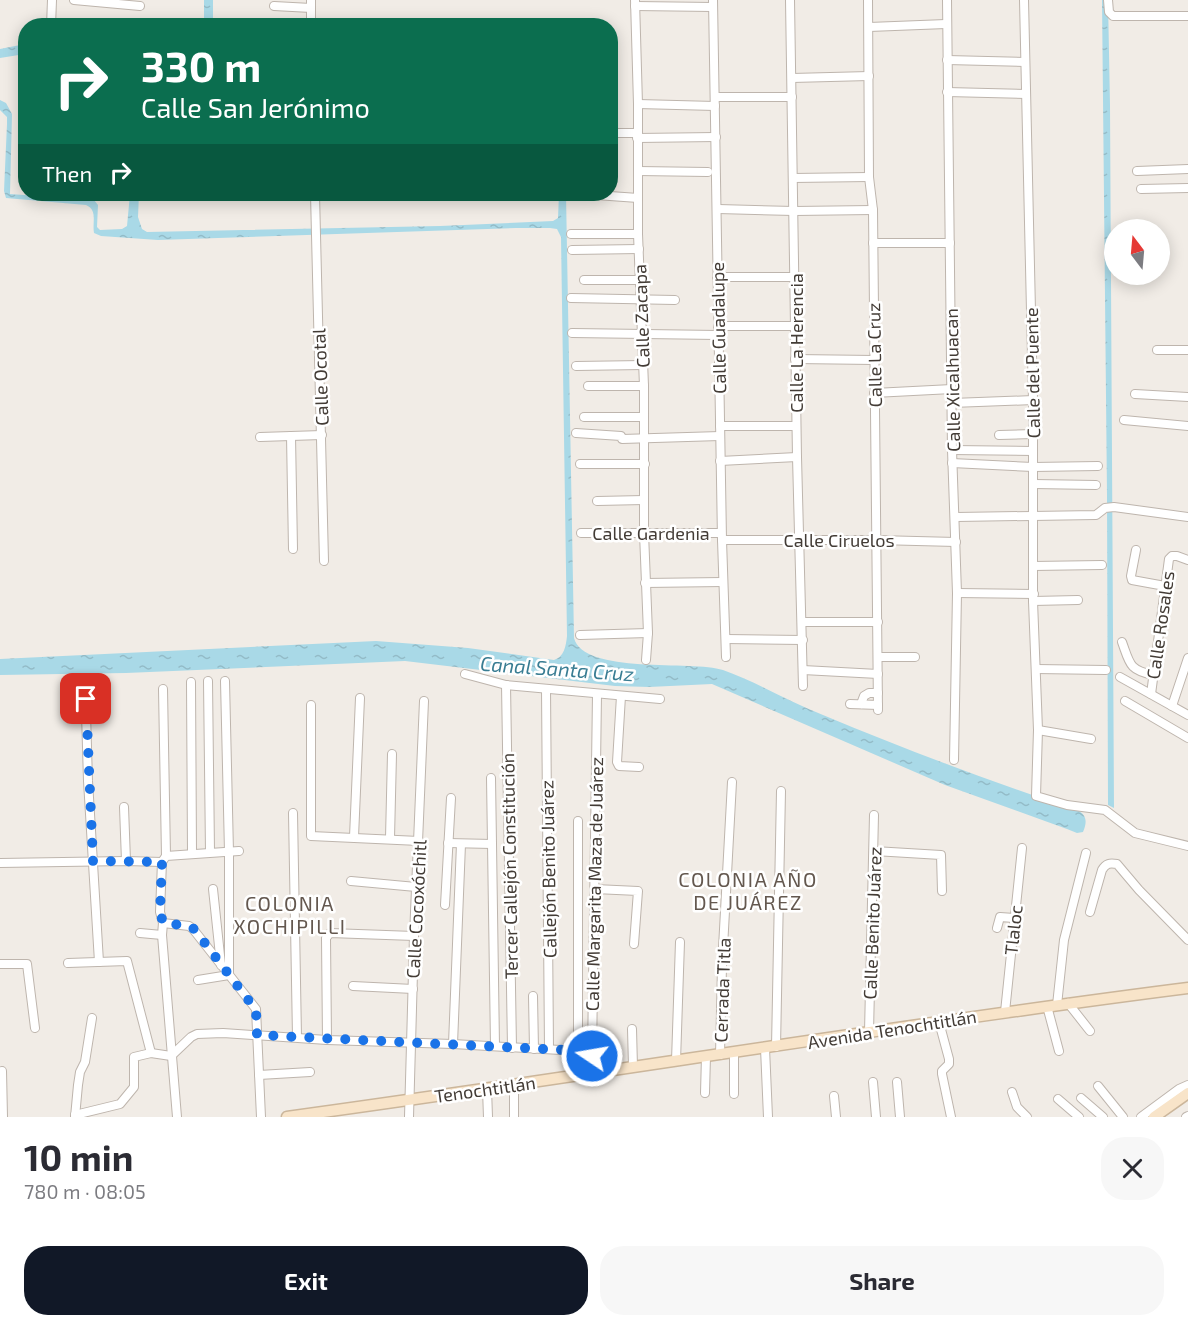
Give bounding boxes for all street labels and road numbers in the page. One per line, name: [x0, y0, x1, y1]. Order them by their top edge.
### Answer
street label: Calle Guadalupe: [706, 262, 730, 394]
street label: Calle Zacapa: [628, 264, 654, 368]
street label: Calle La Herencia: [785, 273, 807, 413]
street label: Calle La Cruz: [862, 303, 886, 407]
street label: Calle del Puente: [1020, 307, 1044, 439]
street label: Calle Xicalhuacan: [940, 308, 964, 452]
street label: Calle Ocotal: [307, 327, 333, 426]
street label: Calle Gardenia: [592, 522, 710, 544]
street label: Calle Ciruelos: [783, 529, 895, 551]
street label: Calle Rosales: [1142, 570, 1178, 680]
street label: Tercer Callejón Constitución: [496, 753, 522, 979]
street label: Calle Margarita Maza de Juárez: [581, 757, 607, 1011]
street label: Callejón Benito Juárez: [535, 780, 561, 958]
street label: Calle Cocoxóchitl: [401, 838, 431, 979]
street label: Calle Benito Juárez: [858, 846, 886, 1000]
street label: Tlaloc: [999, 904, 1027, 956]
street label: Cerrada Titla: [709, 937, 735, 1043]
street label: Avenida Tenochtitlán: [806, 1005, 978, 1053]
street label: Tenochtitlán: [433, 1071, 537, 1107]

